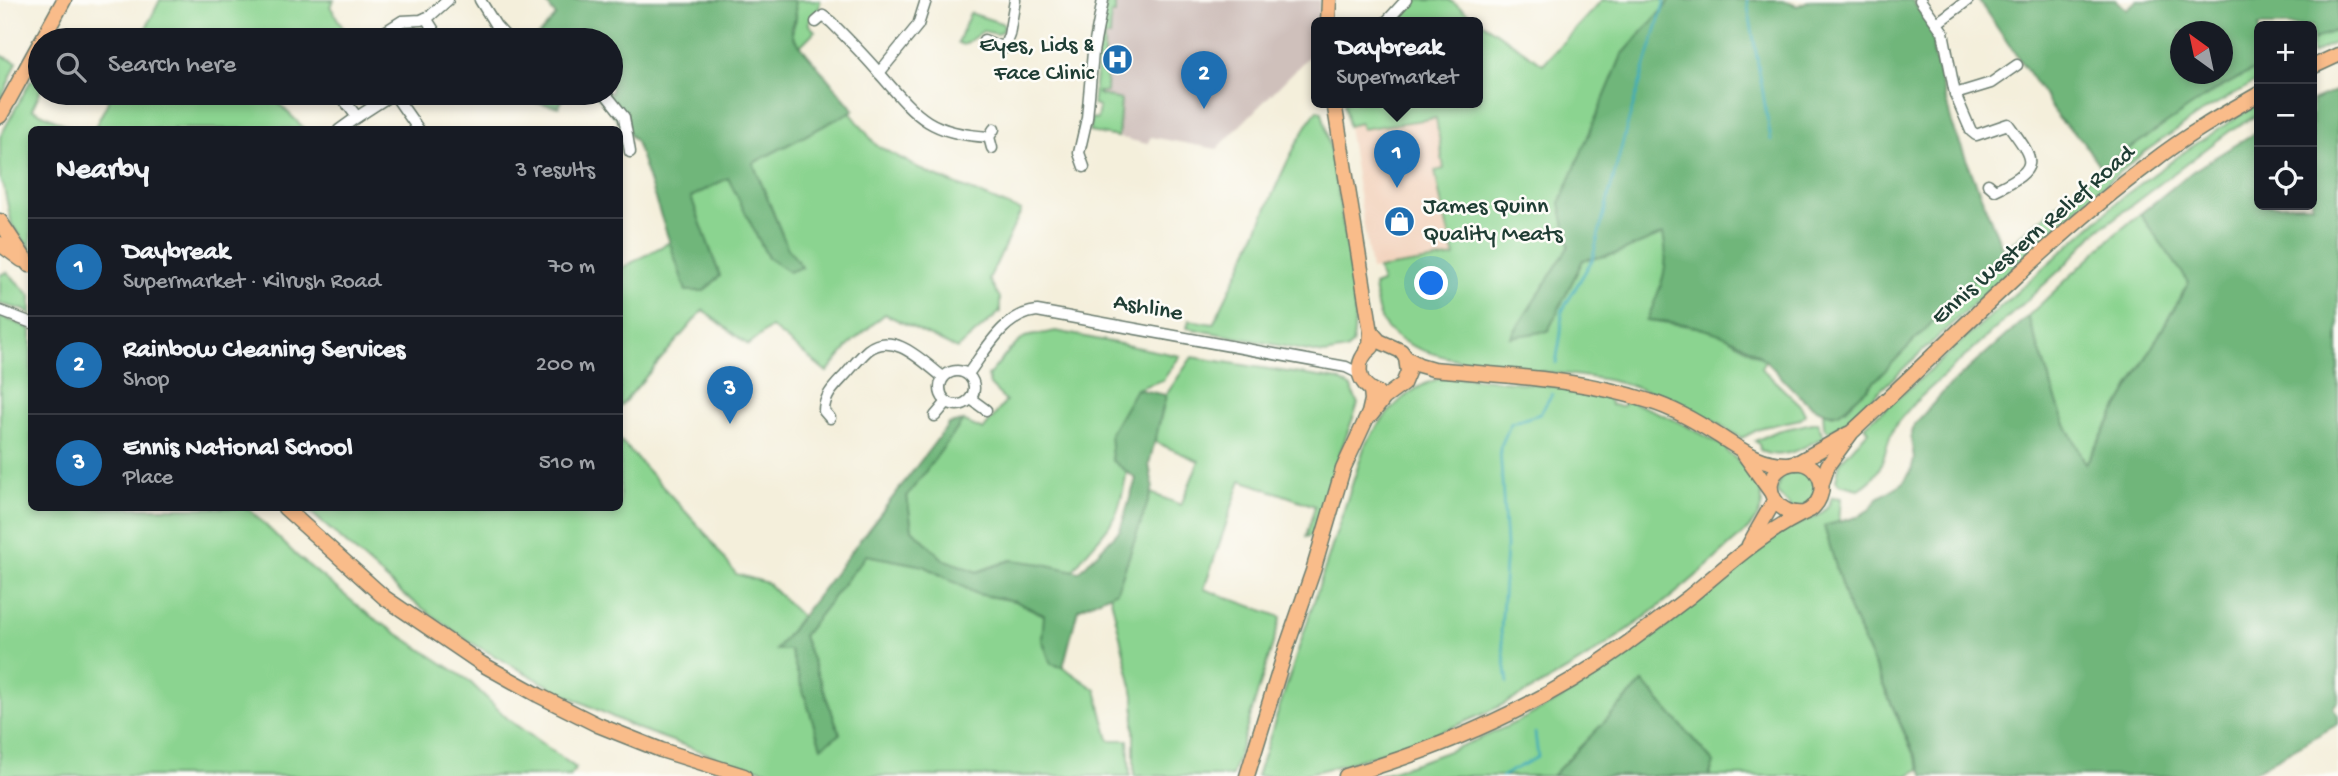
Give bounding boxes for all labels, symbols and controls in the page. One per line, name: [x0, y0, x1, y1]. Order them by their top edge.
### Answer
popup: [1311, 17, 1483, 108]
north arrow: [2170, 21, 2233, 84]
map controls: [2254, 21, 2317, 210]
button: +: [2254, 21, 2317, 84]
search box: [28, 28, 623, 105]
place label: Eyes, Lids & Face Clinic: [979, 32, 1095, 89]
text: Daybreak: [1336, 34, 1443, 65]
hospital icon: Eyes, Lids & Face Clinic: [1100, 43, 1134, 77]
icon: search: [52, 48, 90, 86]
text: Search here: [108, 51, 236, 82]
pin: 2: [1181, 51, 1227, 109]
text: Supermarket: [1336, 65, 1458, 92]
button: −: [2254, 84, 2317, 147]
pin: 1: [1374, 130, 1420, 188]
street label: Ennis Western Relief Road: [1926, 138, 2143, 332]
button: locate: [2254, 147, 2317, 210]
text: Nearby: [56, 154, 149, 189]
text: 3 results: [515, 158, 595, 185]
place label: James Quinn Quality Meats: [1423, 193, 1564, 250]
shop icon: James Quinn Quality Meats: [1383, 204, 1417, 238]
text: Daybreak: [123, 238, 230, 269]
text: 1: [74, 254, 84, 281]
text: 70 m: [548, 254, 595, 281]
your location: [1414, 266, 1448, 300]
text: Supermarket · Kilrush Road: [123, 269, 381, 296]
street label: Ashline: [1111, 289, 1186, 329]
text: Rainbow Cleaning Services: [123, 336, 405, 367]
text: 2: [73, 352, 85, 379]
text: 200 m: [536, 352, 595, 379]
pin: 3: [707, 366, 753, 424]
text: Shop: [123, 367, 169, 394]
text: Ennis National School: [123, 434, 353, 465]
text: 3: [73, 450, 85, 477]
text: 510 m: [539, 450, 595, 477]
text: Place: [123, 465, 173, 492]

